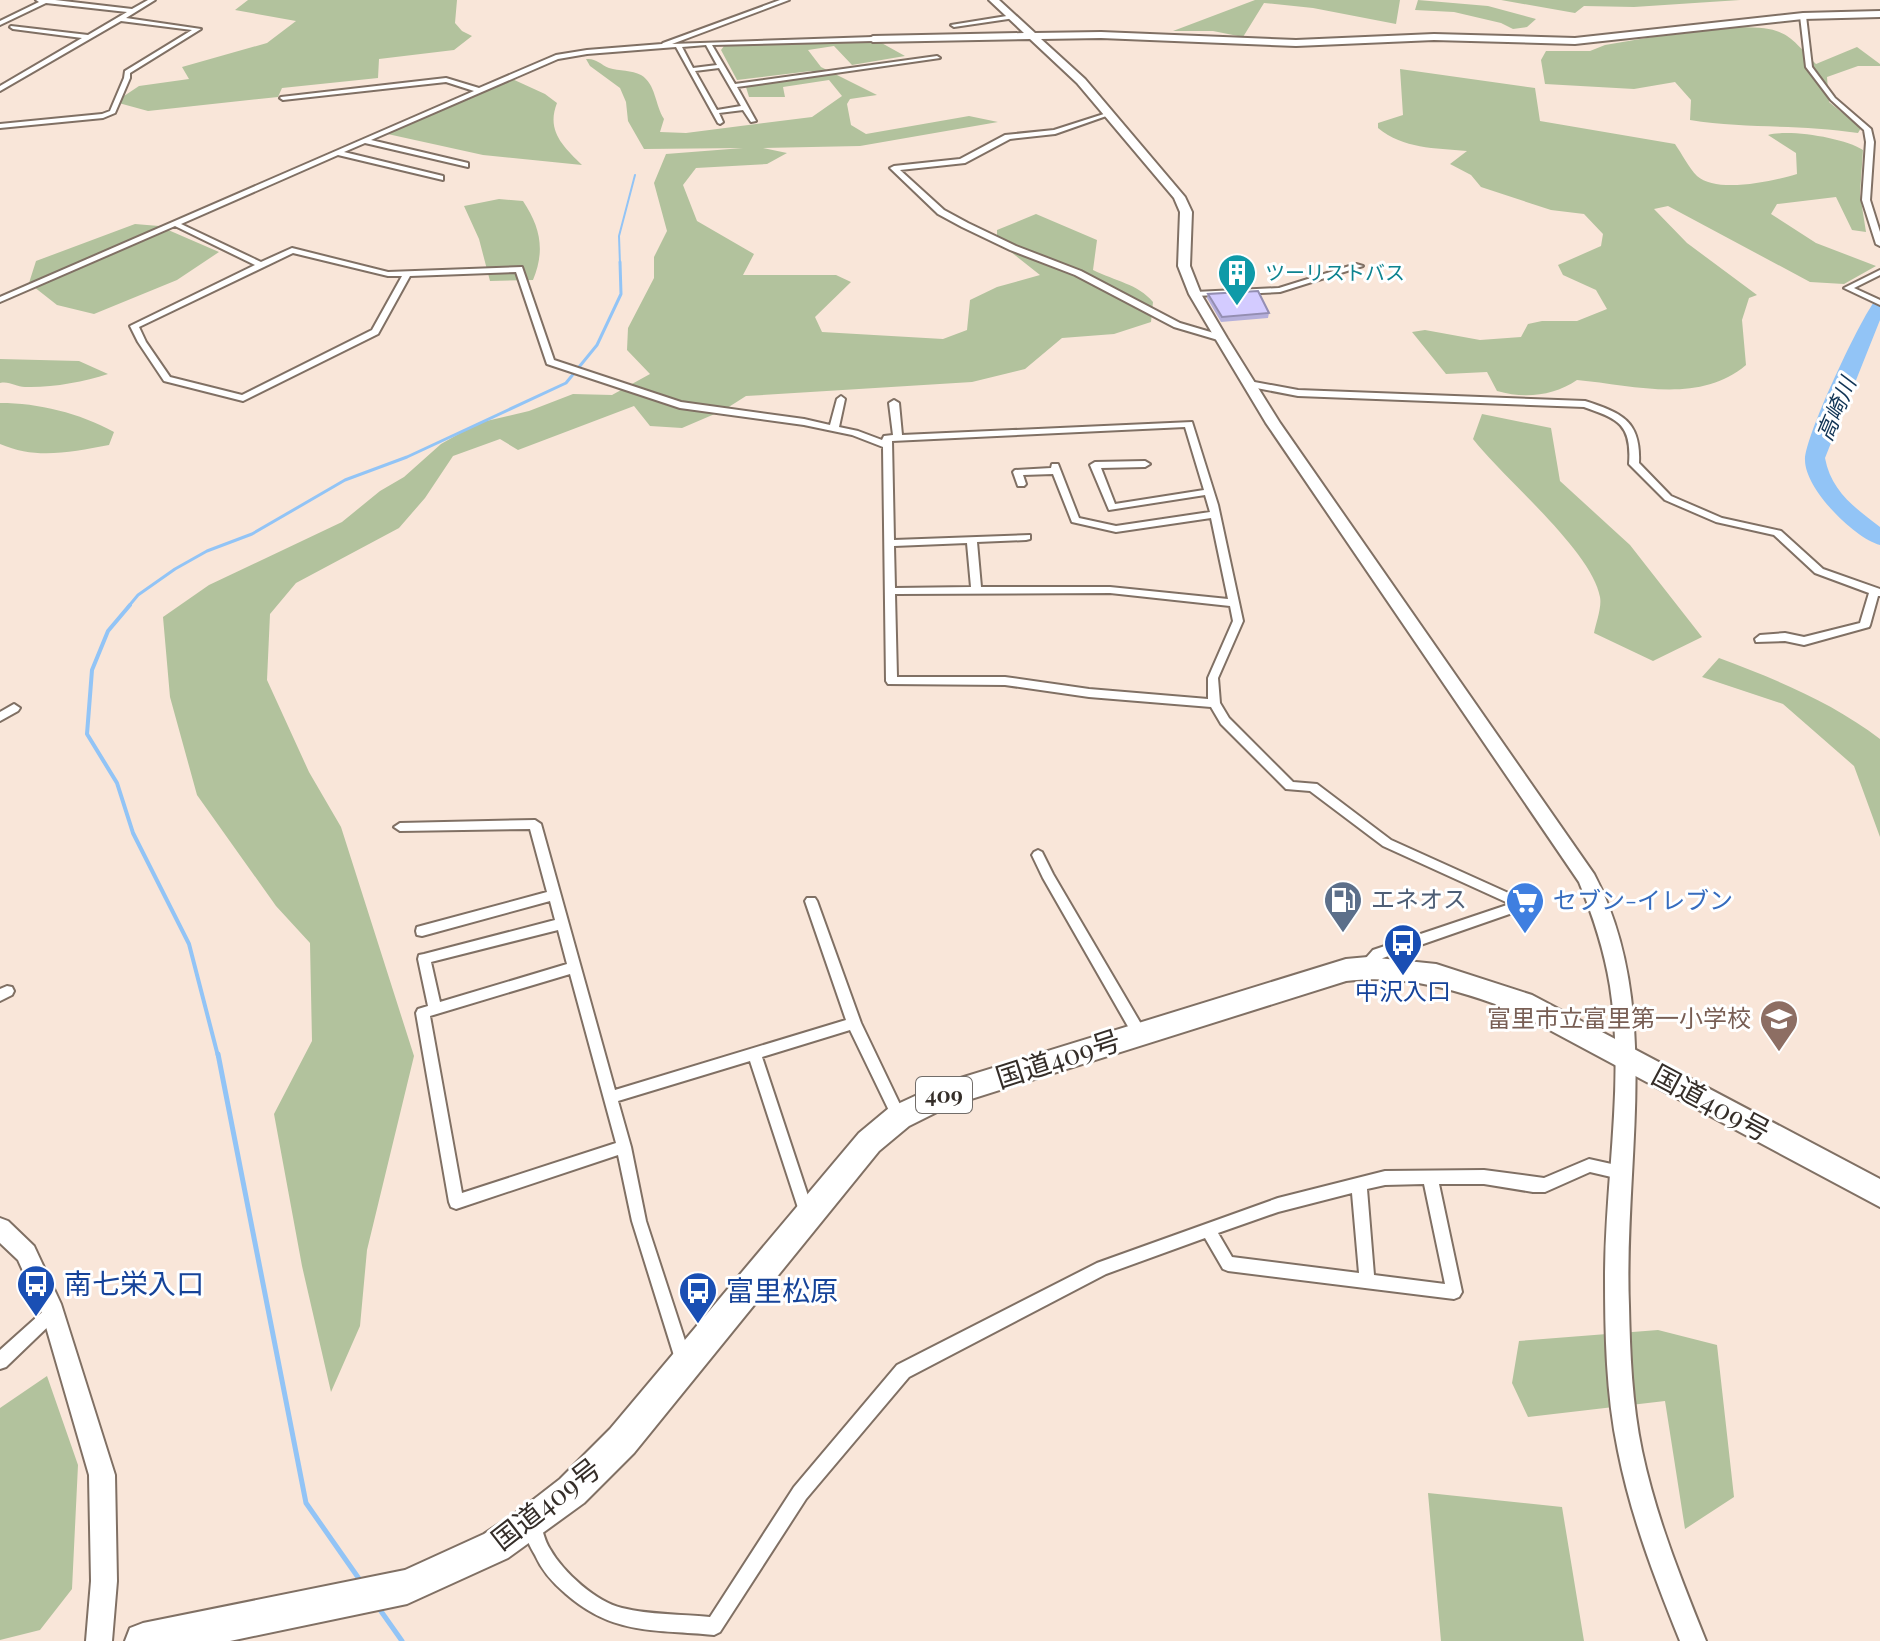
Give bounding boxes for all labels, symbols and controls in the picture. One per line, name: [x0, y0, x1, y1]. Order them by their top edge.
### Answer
building icon: ツーリストバス: [1216, 252, 1258, 307]
place label: ツーリストバス: [1265, 258, 1405, 285]
water label: 高崎川: [1808, 371, 1863, 445]
fuel station icon: エネオス: [1322, 879, 1364, 934]
supermarket icon: セブン-イレブン: [1504, 880, 1546, 935]
place label: エネオス: [1371, 882, 1467, 914]
place label: セブン-イレブン: [1553, 883, 1733, 915]
bus stop icon: 中沢入口: [1382, 922, 1424, 977]
place label: 中沢入口: [1355, 974, 1451, 1006]
school or university icon: 富里市立富里第一小学校: [1758, 998, 1800, 1053]
place label: 富里市立富里第一小学校: [1487, 1001, 1751, 1033]
street label: 国道409号: [991, 1020, 1125, 1095]
street label: 国道409号: [1646, 1055, 1777, 1148]
road number: 409: [916, 1077, 972, 1113]
bus stop icon: 南七栄入口: [15, 1263, 57, 1318]
place label: 南七栄入口: [64, 1264, 204, 1301]
bus stop icon: 富里松原: [677, 1270, 719, 1325]
place label: 富里松原: [726, 1271, 838, 1308]
street label: 国道409号: [483, 1449, 607, 1557]

